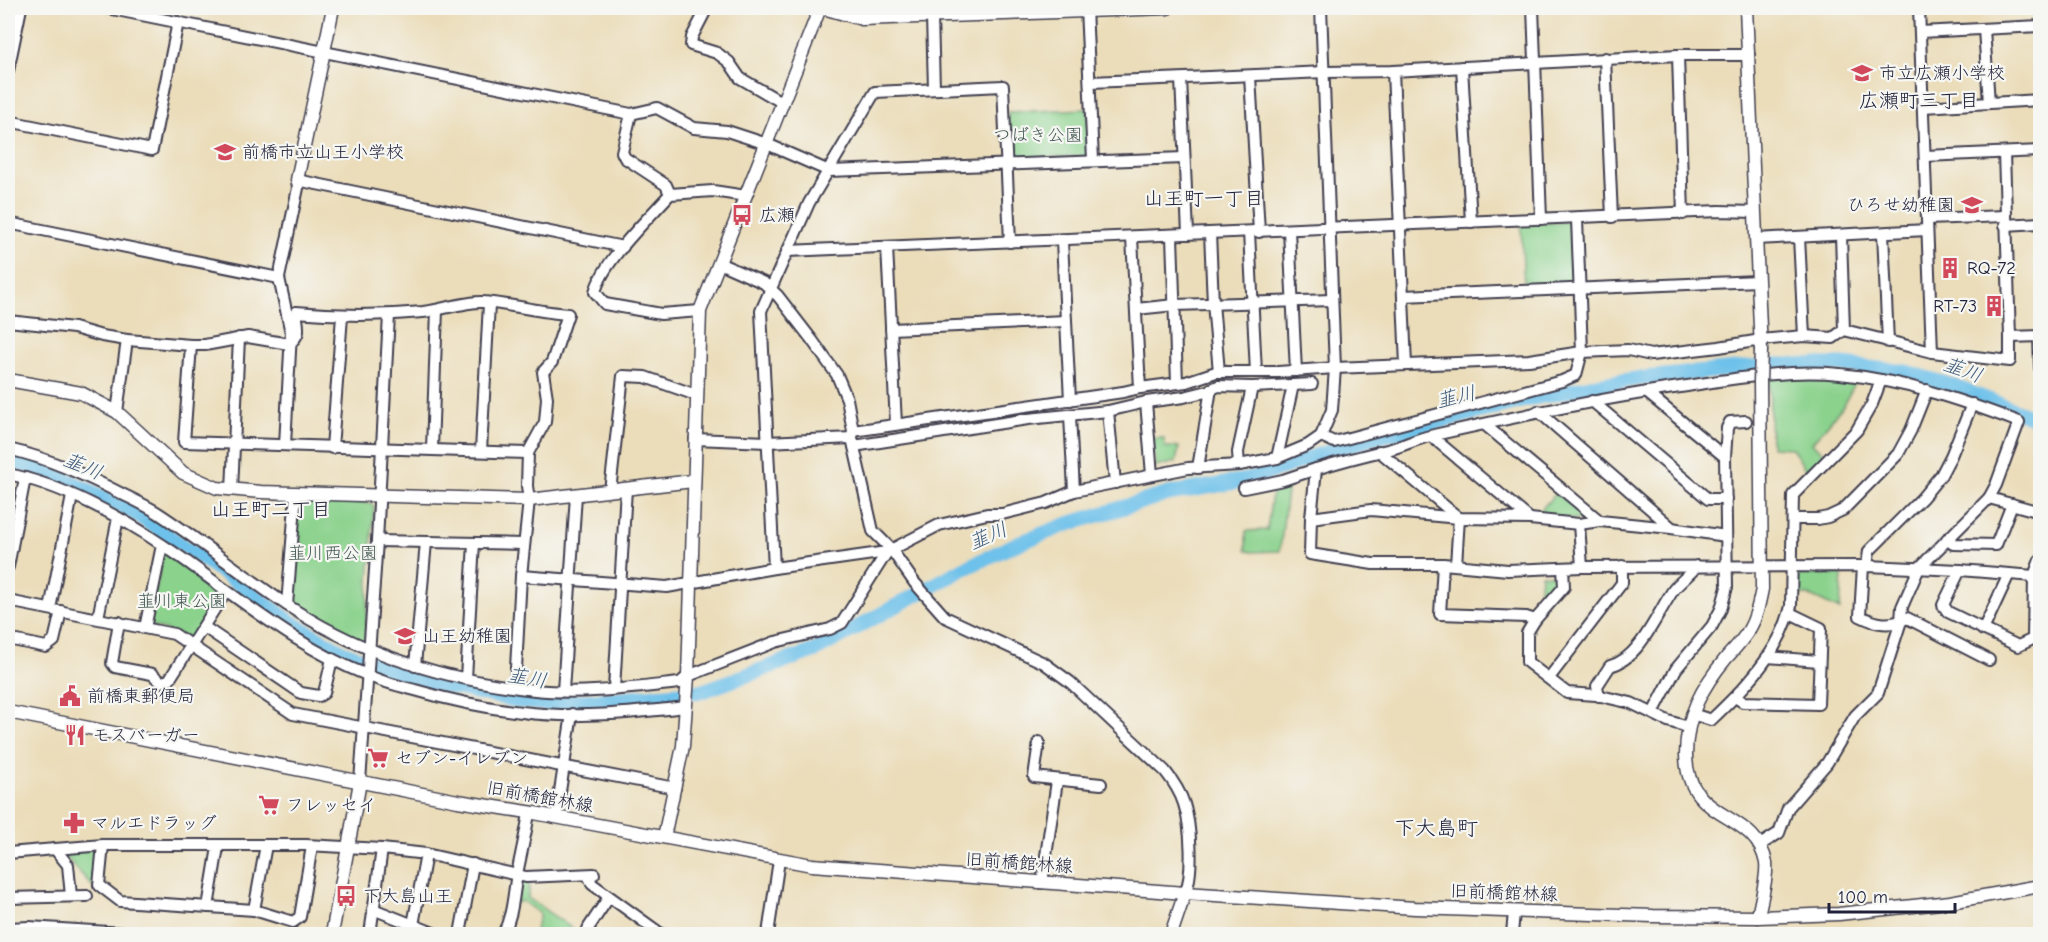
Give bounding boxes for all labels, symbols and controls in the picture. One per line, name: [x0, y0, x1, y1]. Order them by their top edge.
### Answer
school or university icon: 市立広瀬小学校: [1850, 61, 1874, 85]
place label: 市立広瀬小学校: [1879, 63, 2005, 84]
district label: 広瀬町三丁目: [1859, 89, 1979, 112]
park label: つばき公園: [993, 125, 1083, 146]
school or university icon: 前橋市立山王小学校: [213, 140, 237, 164]
place label: 前橋市立山王小学校: [242, 142, 404, 163]
district label: 山王町一丁目: [1144, 187, 1264, 210]
school or university icon: ひろせ幼稚園: [1960, 193, 1984, 217]
place label: ひろせ幼稚園: [1847, 195, 1955, 216]
bus stop icon: 広瀬: [730, 203, 754, 227]
place label: 広瀬: [759, 205, 795, 226]
building icon: RQ-72: [1938, 256, 1962, 280]
place label: RQ-72: [1967, 258, 2016, 279]
building icon: RT-73: [1982, 294, 2006, 318]
place label: RT-73: [1933, 296, 1977, 317]
water label: 韮川: [1940, 352, 1986, 388]
water label: 韮川: [1434, 381, 1478, 413]
water label: 韮川: [60, 448, 106, 484]
district label: 山王町二丁目: [211, 498, 331, 521]
water label: 韮川: [965, 518, 1011, 554]
park label: 韮川西公園: [288, 543, 378, 564]
park label: 韮川東公園: [137, 591, 227, 612]
school or university icon: 山王幼稚園: [393, 624, 417, 648]
place label: 山王幼稚園: [422, 626, 512, 647]
water label: 韮川: [505, 664, 549, 692]
public building icon: 前橋東郵便局: [58, 684, 82, 708]
place label: 前橋東郵便局: [87, 686, 195, 707]
restaurant icon: モスバーガー: [63, 723, 87, 747]
place label: モスバーガー: [92, 725, 200, 746]
supermarket icon: セブン-イレブン: [366, 746, 390, 770]
place label: セブン-イレブン: [395, 748, 528, 769]
street label: 旧前橋館林線: [485, 777, 595, 817]
supermarket icon: フレッセイ: [257, 793, 281, 817]
place label: フレッセイ: [286, 795, 376, 816]
pharmacy icon: マルエドラッグ: [62, 811, 86, 835]
place label: マルエドラッグ: [91, 813, 217, 834]
district label: 下大島町: [1394, 816, 1478, 840]
street label: 旧前橋館林線: [964, 849, 1074, 877]
scale bar: [1829, 876, 1955, 914]
street label: 旧前橋館林線: [1450, 881, 1558, 905]
bus stop icon: 下大島山王: [334, 884, 358, 908]
place label: 下大島山王: [363, 886, 453, 907]
text: 100 m: [1838, 887, 1888, 908]

